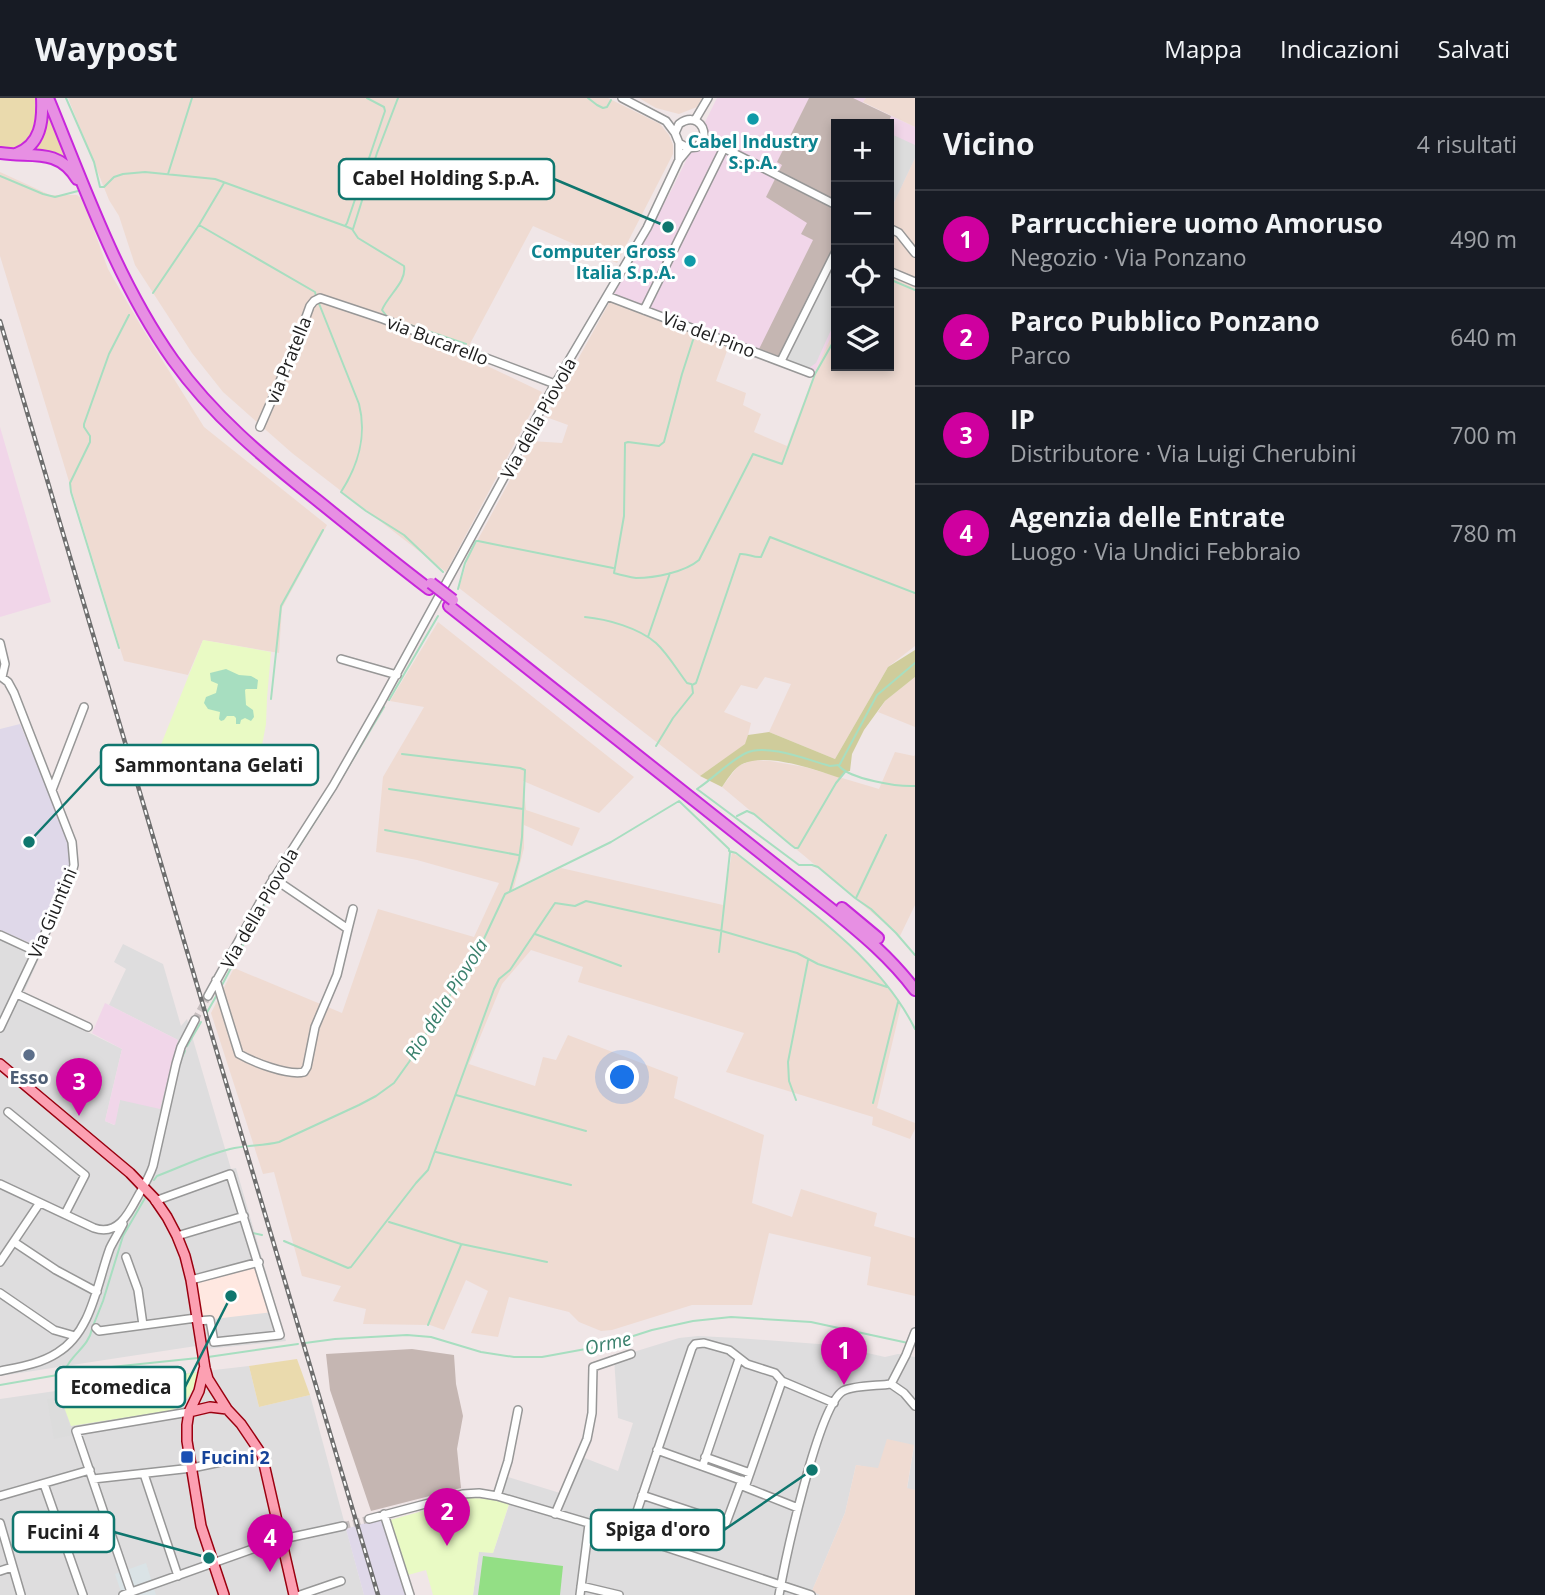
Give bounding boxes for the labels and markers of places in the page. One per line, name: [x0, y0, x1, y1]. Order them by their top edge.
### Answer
marker: Cabel Industry S.p.A.: [745, 111, 761, 127]
place label: Cabel Industry S.p.A.: [688, 129, 819, 174]
callout: Cabel Holding S.p.A.: [339, 159, 554, 199]
place label: Computer Gross Italia S.p.A.: [531, 239, 676, 284]
marker: Computer Gross Italia S.p.A.: [682, 253, 698, 269]
callout: Sammontana Gelati: [101, 745, 318, 785]
marker: Esso: [21, 1047, 37, 1063]
pin: 3: [56, 1058, 102, 1116]
place label: Esso: [9, 1065, 49, 1089]
pin: 1: [821, 1327, 867, 1385]
callout: Ecomedica: [56, 1367, 185, 1407]
place label: Fucini 2: [201, 1445, 270, 1469]
marker: Fucini 2: [179, 1449, 195, 1465]
pin: 2: [424, 1488, 470, 1546]
callout: Spiga d'oro: [591, 1510, 724, 1550]
callout: Fucini 4: [13, 1512, 114, 1552]
pin: 4: [247, 1514, 293, 1572]

